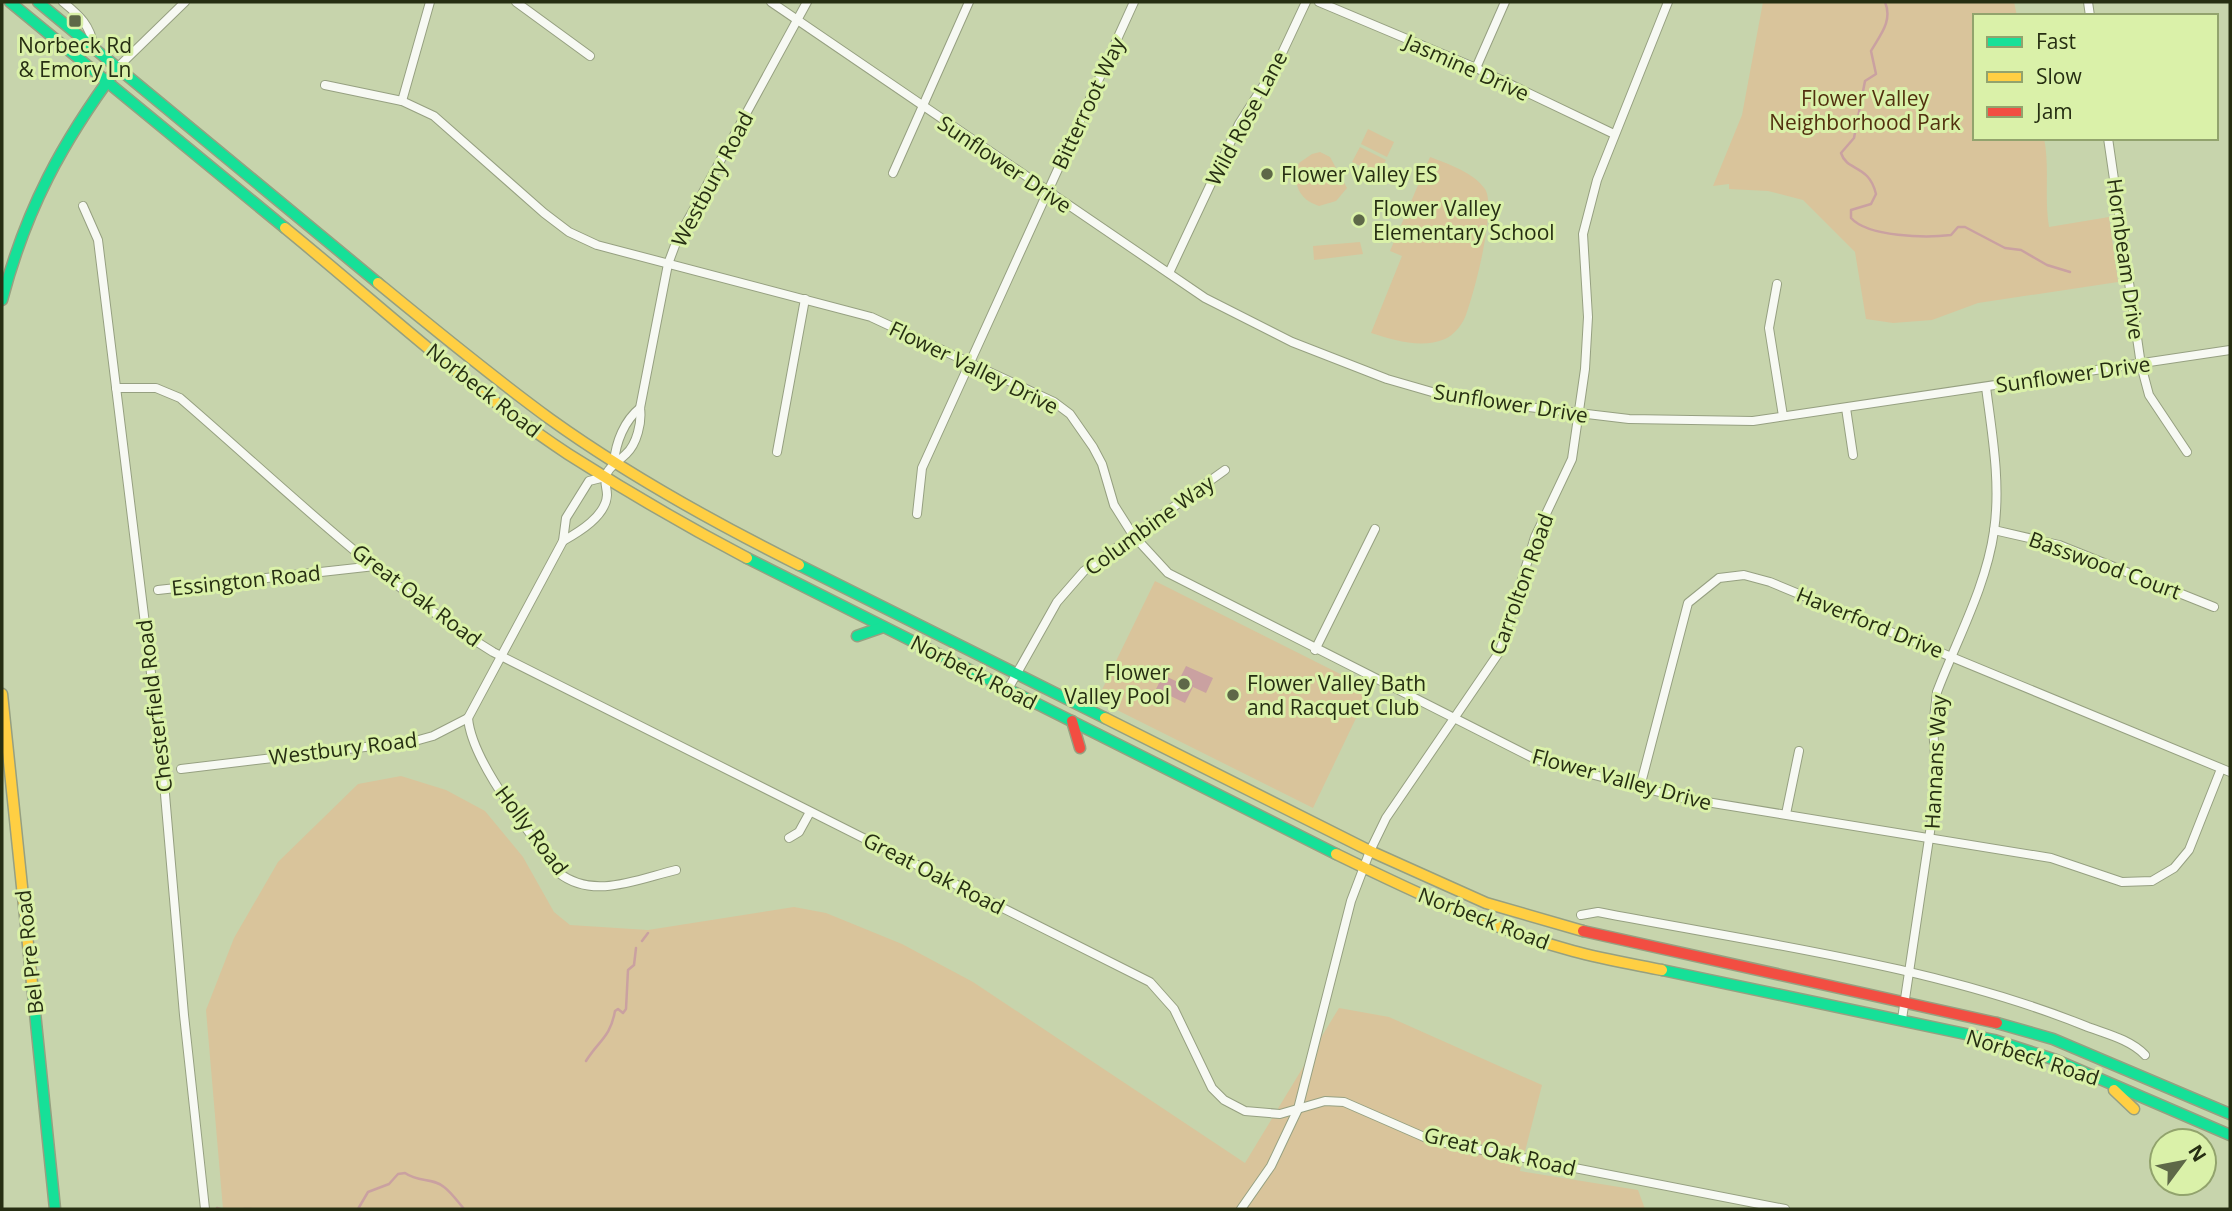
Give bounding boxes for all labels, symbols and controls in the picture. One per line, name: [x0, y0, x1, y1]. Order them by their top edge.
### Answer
marker: Norbeck Rd & Emory Ln: [67, 13, 83, 29]
legend: [1973, 14, 2218, 140]
street label: Jasmine Drive: [1398, 26, 1534, 107]
text: Fast: [2036, 27, 2076, 55]
place label: Norbeck Rd & Emory Ln: [18, 31, 132, 83]
street label: Bitterroot Way: [1045, 32, 1131, 174]
street label: Wild Rose Lane: [1199, 46, 1293, 190]
text: Slow: [2036, 62, 2082, 90]
park label: Flower Valley Neighborhood Park: [1769, 84, 1961, 136]
text: Jam: [2034, 97, 2073, 125]
street label: Westbury Road: [665, 107, 759, 251]
street label: Sunflower Drive: [933, 109, 1077, 219]
place label: Flower Valley ES: [1281, 160, 1438, 188]
marker: Flower Valley ES: [1259, 166, 1275, 182]
street label: Hornbeam Drive: [2101, 177, 2151, 341]
place label: Flower Valley Elementary School: [1373, 194, 1555, 246]
marker: Flower Valley Elementary School: [1351, 212, 1367, 228]
street label: Flower Valley Drive: [885, 314, 1063, 420]
street label: Norbeck Road: [421, 336, 547, 444]
street label: Sunflower Drive: [1994, 349, 2152, 399]
street label: Sunflower Drive: [1432, 377, 1590, 429]
street label: Columbine Way: [1079, 468, 1220, 581]
street label: Carrolton Road: [1482, 509, 1560, 659]
street label: Basswood Court: [2025, 524, 2185, 606]
street label: Great Oak Road: [347, 537, 487, 653]
street label: Essington Road: [170, 558, 322, 602]
street label: Haverford Drive: [1792, 580, 1948, 664]
street label: Chesterfield Road: [130, 618, 178, 794]
street label: Norbeck Road: [906, 628, 1042, 716]
place label: Flower Valley Pool: [1064, 658, 1170, 710]
place label: Flower Valley Bath and Racquet Club: [1247, 669, 1426, 721]
marker: Flower Valley Pool: [1176, 676, 1192, 692]
marker: Flower Valley Bath and Racquet Club: [1225, 687, 1241, 703]
street label: Hannans Way: [1917, 694, 1953, 830]
street label: Westbury Road: [267, 725, 419, 771]
street label: Flower Valley Drive: [1529, 742, 1715, 816]
street label: Holly Road: [489, 780, 575, 880]
street label: Great Oak Road: [859, 825, 1009, 921]
street label: Norbeck Road: [1414, 880, 1554, 956]
street label: Bel Pre Road: [9, 889, 49, 1015]
street label: Norbeck Road: [1963, 1022, 2103, 1092]
street label: Great Oak Road: [1421, 1120, 1579, 1182]
north arrow: [2148, 1127, 2218, 1197]
text: N: [2182, 1140, 2213, 1166]

